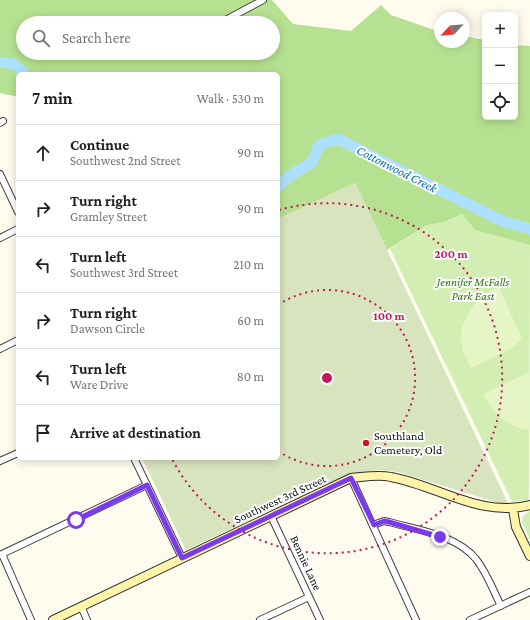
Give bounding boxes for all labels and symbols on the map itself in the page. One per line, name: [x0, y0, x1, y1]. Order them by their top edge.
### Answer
north arrow: [434, 12, 470, 48]
water label: Cottonwood Creek: [354, 142, 441, 196]
text: 200 m: [434, 247, 468, 261]
park label: Jennifer McFalls Park East: [435, 275, 510, 303]
text: 100 m: [373, 309, 406, 323]
centre of rings: [320, 371, 334, 385]
place label: Southland Cemetery, Old: [374, 429, 443, 457]
marker: Southland Cemetery, Old: [361, 438, 371, 448]
street label: Southwest 3rd Street: [232, 471, 329, 526]
route start: [67, 511, 85, 529]
route end: [431, 528, 449, 546]
street label: Bennie Lane: [287, 533, 325, 593]

